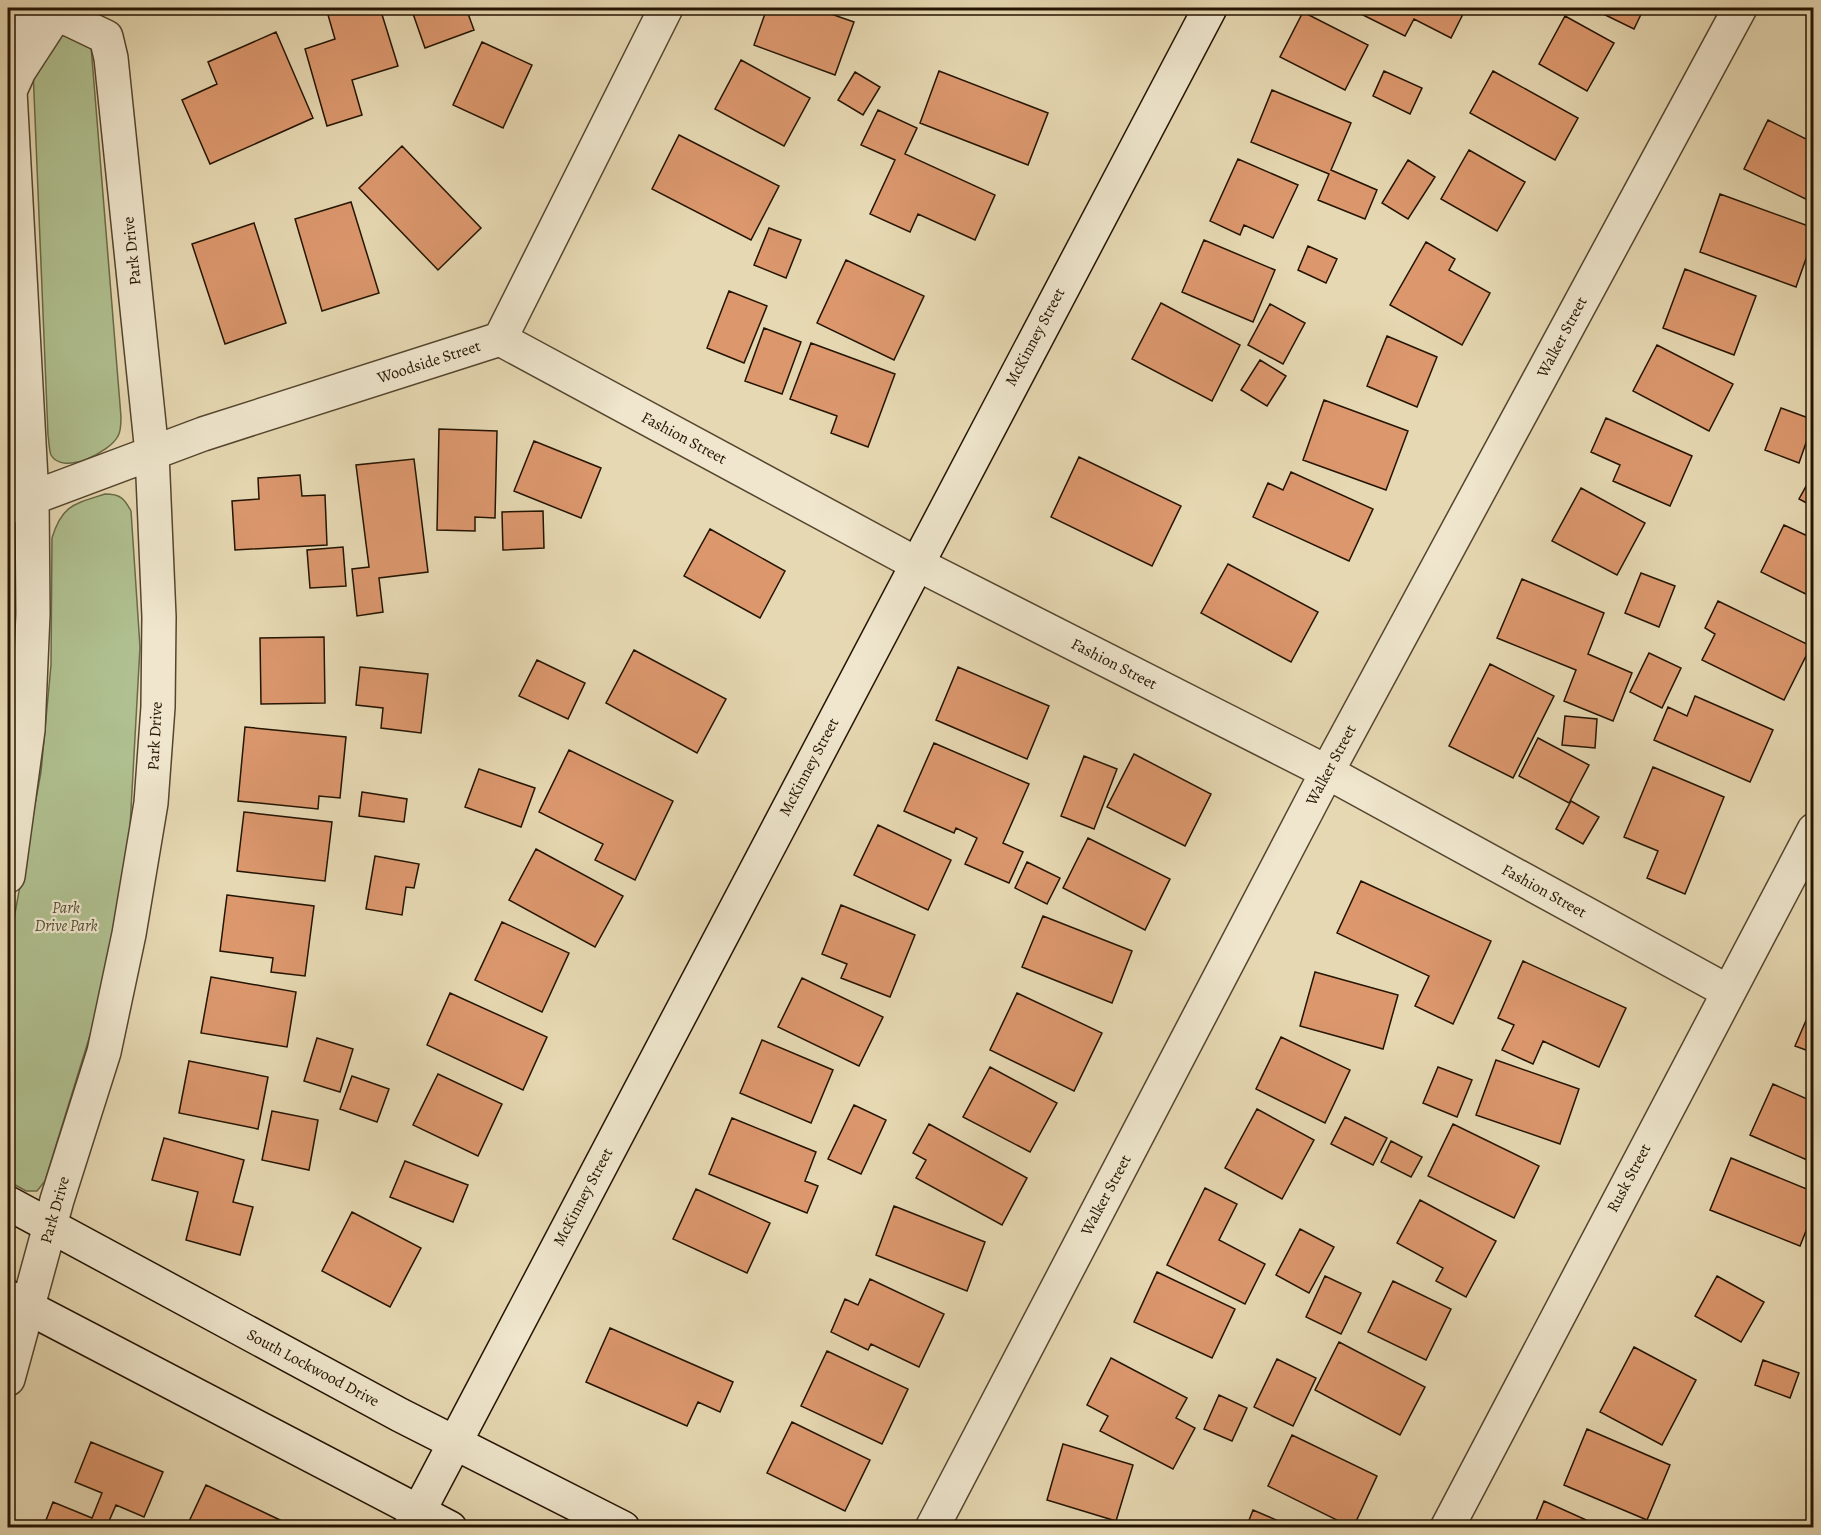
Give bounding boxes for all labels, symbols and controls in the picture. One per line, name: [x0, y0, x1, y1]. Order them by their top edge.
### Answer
street label: Park Drive: [117, 215, 147, 287]
street label: McKinney Street: [1000, 284, 1070, 390]
street label: Walker Street: [1531, 293, 1592, 382]
street label: Woodside Street: [374, 335, 484, 389]
street label: Fashion Street: [637, 406, 731, 470]
street label: Fashion Street: [1067, 633, 1161, 695]
street label: Park Drive: [142, 701, 168, 771]
street label: McKinney Street: [774, 714, 844, 820]
street label: Walker Street: [1300, 721, 1361, 810]
street label: Fashion Street: [1498, 859, 1590, 923]
park label: Park Drive Park: [34, 897, 98, 937]
street label: Rusk Street: [1602, 1140, 1656, 1216]
street label: McKinney Street: [548, 1144, 618, 1250]
street label: Walker Street: [1075, 1151, 1136, 1240]
street label: Park Drive: [35, 1174, 75, 1246]
street label: South Lockwood Drive: [243, 1324, 383, 1412]

